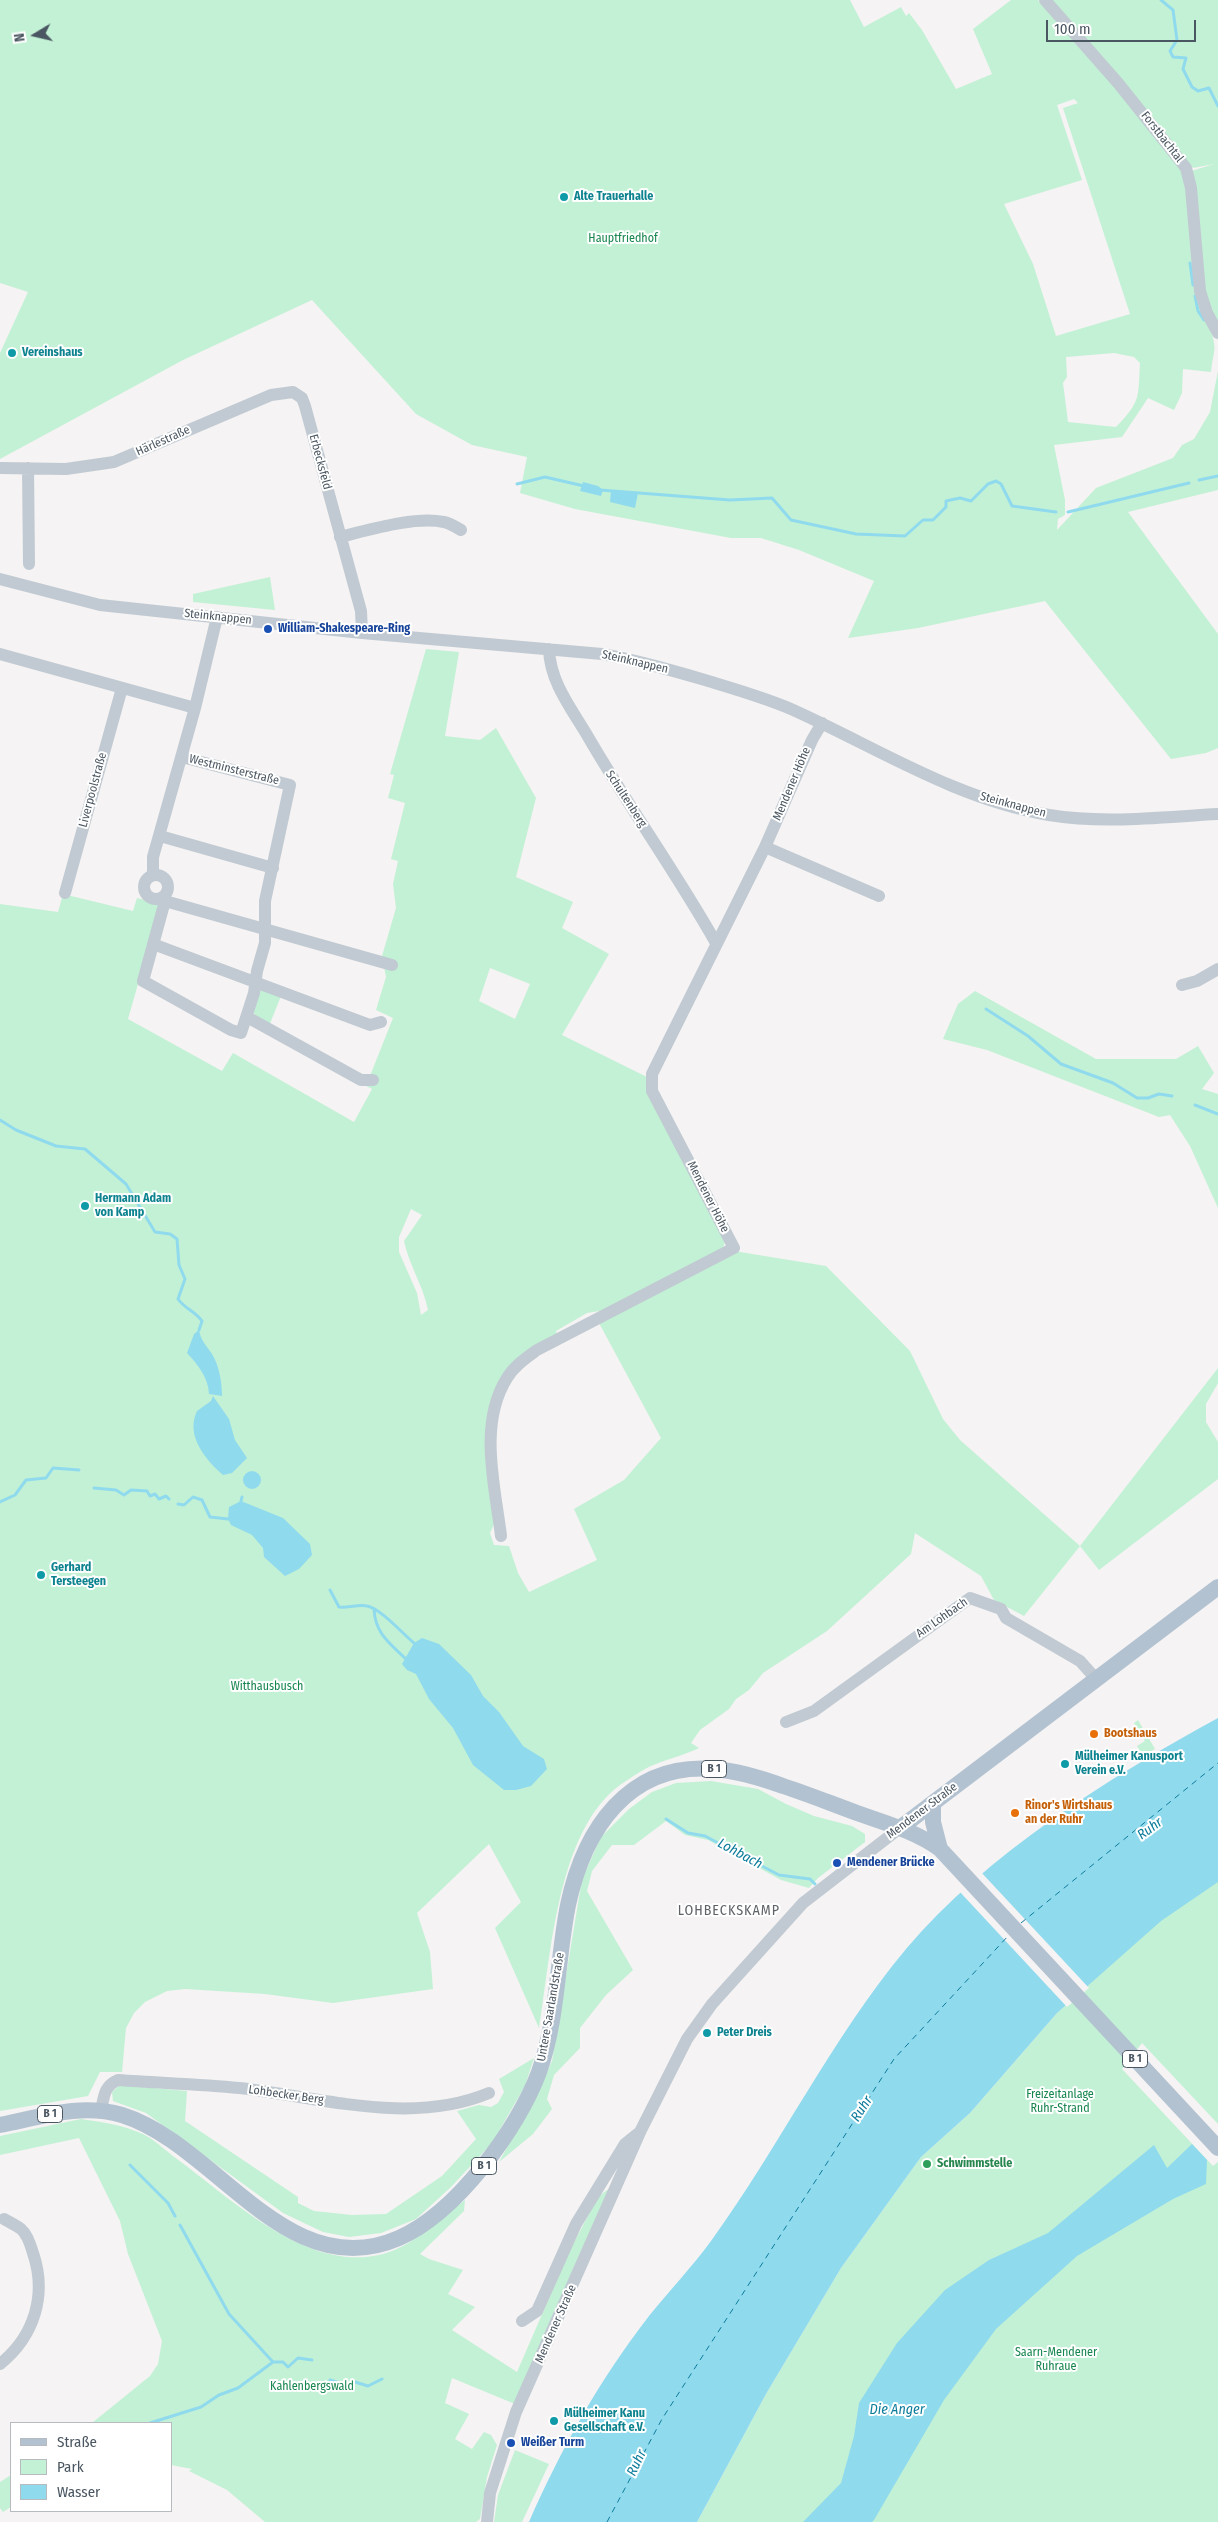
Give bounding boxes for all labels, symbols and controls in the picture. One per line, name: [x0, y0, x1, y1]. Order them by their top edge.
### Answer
north arrow: [10, 10, 60, 60]
scale bar: [1048, 10, 1198, 42]
text: 100 m: [1054, 20, 1091, 38]
text: N: [11, 32, 29, 43]
street label: Forstbachtal: [1138, 109, 1186, 165]
place label: Alte Trauerhalle: [574, 190, 653, 204]
marker: Alte Trauerhalle: [558, 191, 570, 203]
park label: Hauptfriedhof: [588, 232, 658, 246]
place label: Vereinshaus: [22, 346, 83, 360]
marker: Vereinshaus: [6, 347, 18, 359]
street label: Härlestraße: [134, 423, 192, 459]
street label: Erbecksfeld: [306, 433, 334, 491]
street label: Steinknappen: [184, 606, 252, 628]
place label: William-Shakespeare-Ring: [278, 622, 410, 636]
marker: William-Shakespeare-Ring: [262, 623, 274, 635]
street label: Steinknappen: [600, 647, 670, 677]
street label: Mendener Höhe: [770, 745, 814, 823]
street label: Liverpoolstraße: [76, 751, 110, 829]
street label: Westminsterstraße: [187, 752, 281, 788]
street label: Schultenberg: [602, 768, 650, 830]
street label: Steinknappen: [978, 789, 1048, 821]
street label: Mendener Höhe: [684, 1159, 732, 1235]
place label: Hermann Adam von Kamp: [95, 1192, 171, 1220]
marker: Hermann Adam von Kamp: [79, 1200, 91, 1212]
place label: Gerhard Tersteegen: [51, 1561, 106, 1589]
marker: Gerhard Tersteegen: [35, 1569, 47, 1581]
street label: Am Lohbach: [913, 1595, 971, 1641]
park label: Witthausbusch: [231, 1680, 303, 1694]
place label: Bootshaus: [1104, 1727, 1157, 1741]
marker: Bootshaus: [1088, 1728, 1100, 1740]
place label: Mülheimer Kanusport Verein e.V.: [1075, 1750, 1183, 1778]
marker: Mülheimer Kanusport Verein e.V.: [1059, 1758, 1071, 1770]
road number: B 1: [702, 1760, 726, 1778]
street label: Mendener Straße: [884, 1780, 960, 1842]
place label: Rinor's Wirtshaus an der Ruhr: [1025, 1799, 1112, 1827]
marker: Rinor's Wirtshaus an der Ruhr: [1009, 1807, 1021, 1819]
water label: Ruhr: [1134, 1814, 1166, 1844]
water label: Lohbach: [715, 1835, 765, 1873]
place label: Mendener Brücke: [847, 1856, 934, 1870]
marker: Mendener Brücke: [831, 1857, 843, 1869]
district label: LOHBECKSKAMP: [676, 1903, 782, 1919]
street label: Untere Saarlandstraße: [534, 1951, 568, 2063]
place label: Peter Dreis: [717, 2026, 772, 2040]
marker: Peter Dreis: [701, 2027, 713, 2039]
road number: B 1: [1122, 2050, 1148, 2068]
street label: Lohbecker Berg: [248, 2083, 324, 2107]
park label: Freizeitanlage Ruhr-Strand: [1026, 2088, 1094, 2116]
water label: Ruhr: [848, 2093, 876, 2125]
road number: B 1: [38, 2106, 62, 2122]
place label: Schwimmstelle: [937, 2157, 1012, 2171]
road number: B 1: [472, 2158, 496, 2174]
marker: Schwimmstelle: [921, 2158, 933, 2170]
street label: Mendener Straße: [532, 2283, 580, 2365]
park label: Saarn-Mendener Ruhraue: [1015, 2346, 1097, 2374]
park label: Kahlenbergswald: [270, 2380, 354, 2394]
water label: Die Anger: [870, 2402, 924, 2418]
place label: Mülheimer Kanu Gesellschaft e.V.: [564, 2407, 645, 2435]
marker: Mülheimer Kanu Gesellschaft e.V.: [548, 2415, 560, 2427]
legend: [10, 2422, 172, 2512]
text: Straße: [57, 2433, 97, 2451]
place label: Weißer Turm: [521, 2436, 584, 2450]
marker: Weißer Turm: [505, 2437, 517, 2449]
water label: Ruhr: [624, 2447, 650, 2479]
text: Park: [57, 2458, 84, 2476]
text: Wasser: [57, 2483, 100, 2501]

